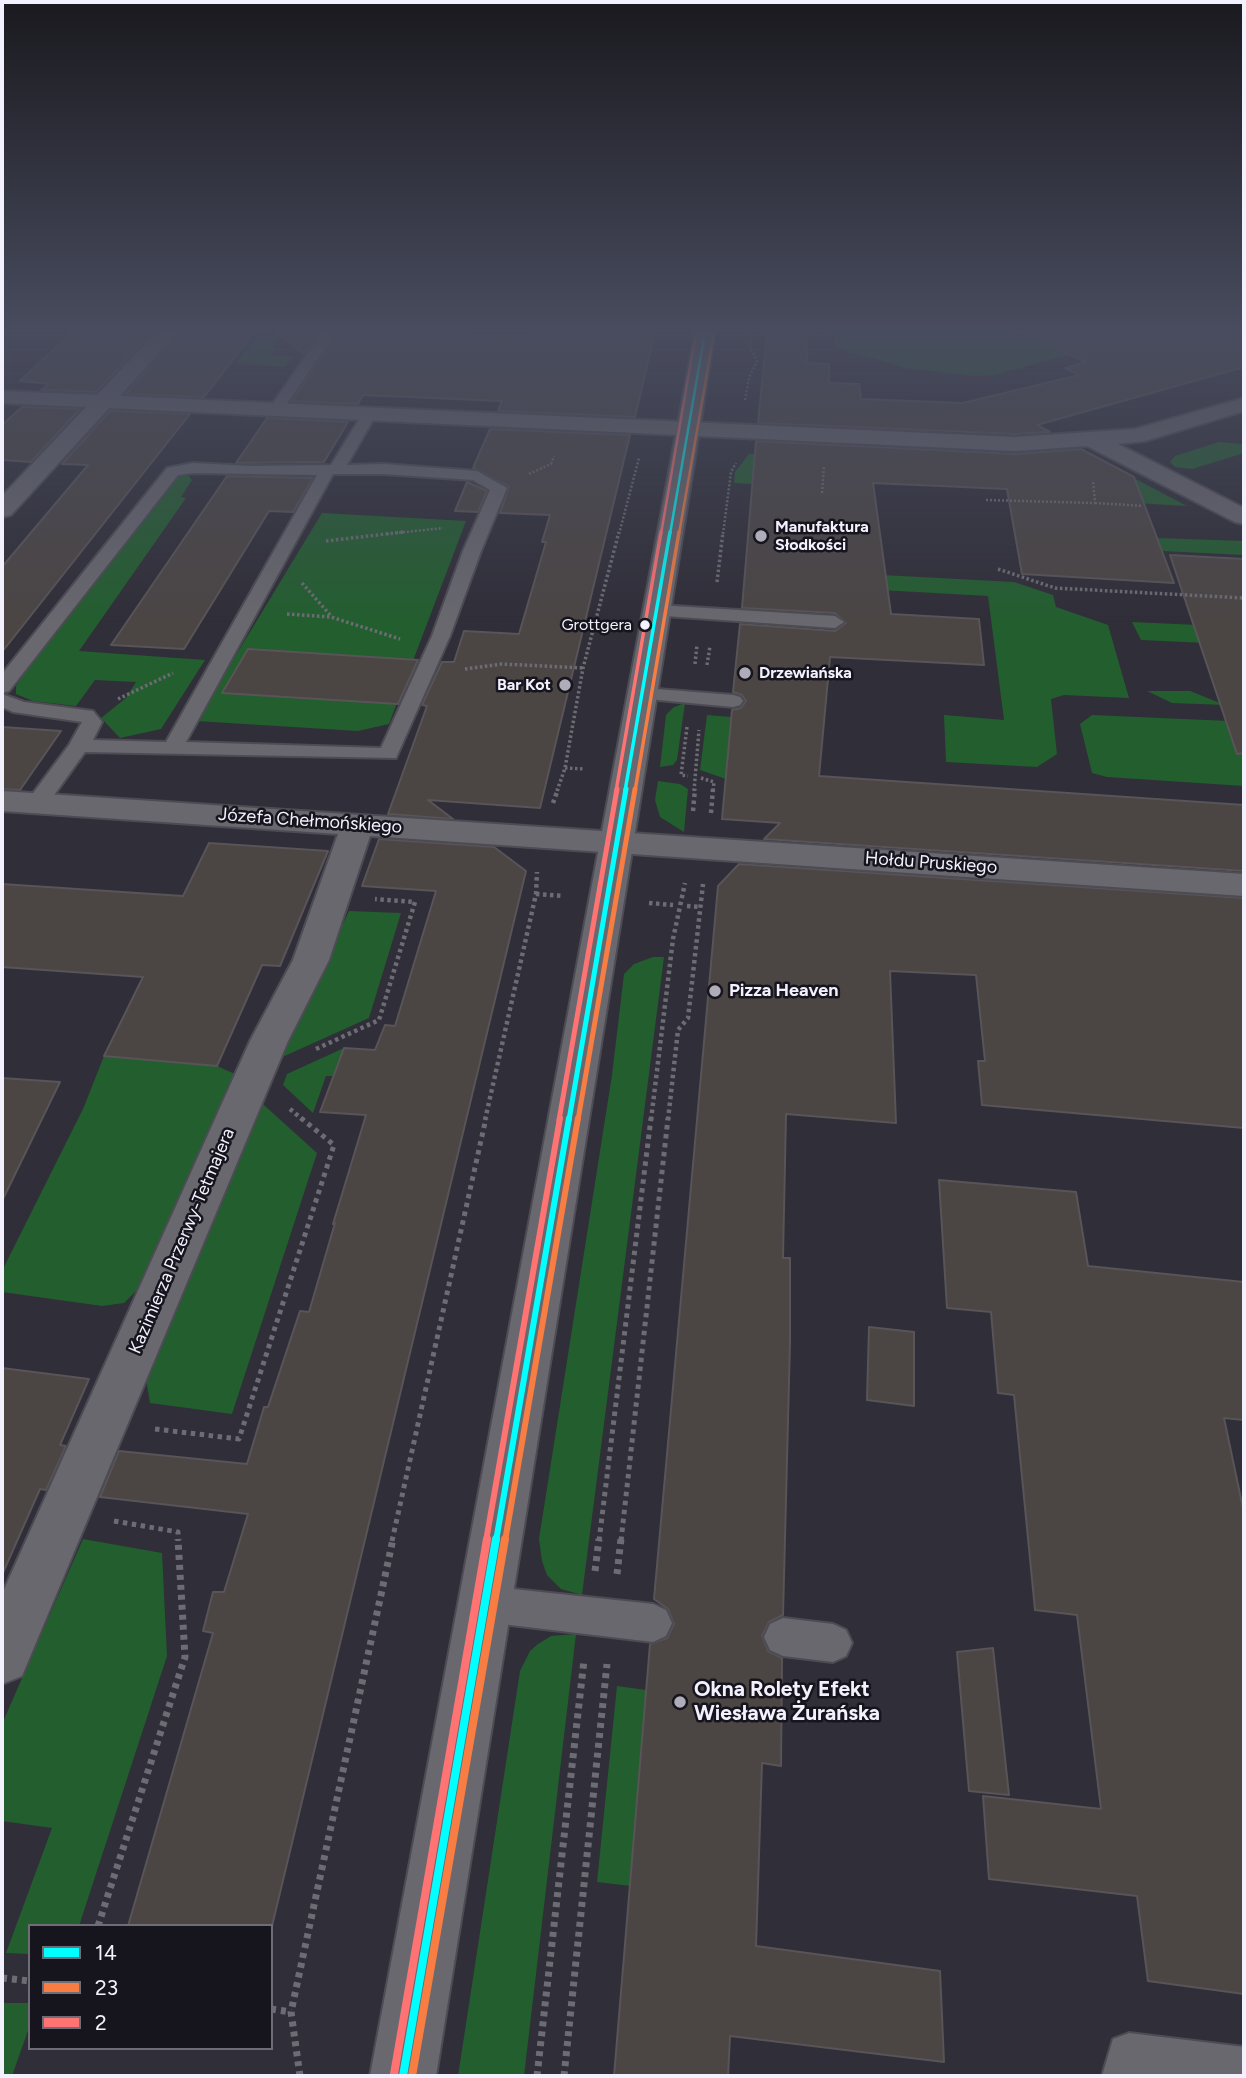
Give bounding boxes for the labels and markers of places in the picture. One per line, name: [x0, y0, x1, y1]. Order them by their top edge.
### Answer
place label: Manufaktura Słodkości: [775, 517, 869, 555]
marker: Manufaktura Słodkości: [753, 528, 769, 544]
place label: Grottgera: [561, 615, 632, 635]
marker: Grottgera: [638, 618, 652, 632]
place label: Drzewiańska: [759, 663, 852, 683]
marker: Drzewiańska: [737, 665, 753, 681]
place label: Bar Kot: [497, 675, 551, 695]
marker: Bar Kot: [557, 677, 573, 693]
place label: Pizza Heaven: [729, 980, 838, 1002]
marker: Pizza Heaven: [707, 983, 723, 999]
place label: Okna Rolety Efekt Wiesława Żurańska: [694, 1677, 880, 1727]
marker: Okna Rolety Efekt Wiesława Żurańska: [672, 1694, 688, 1710]

